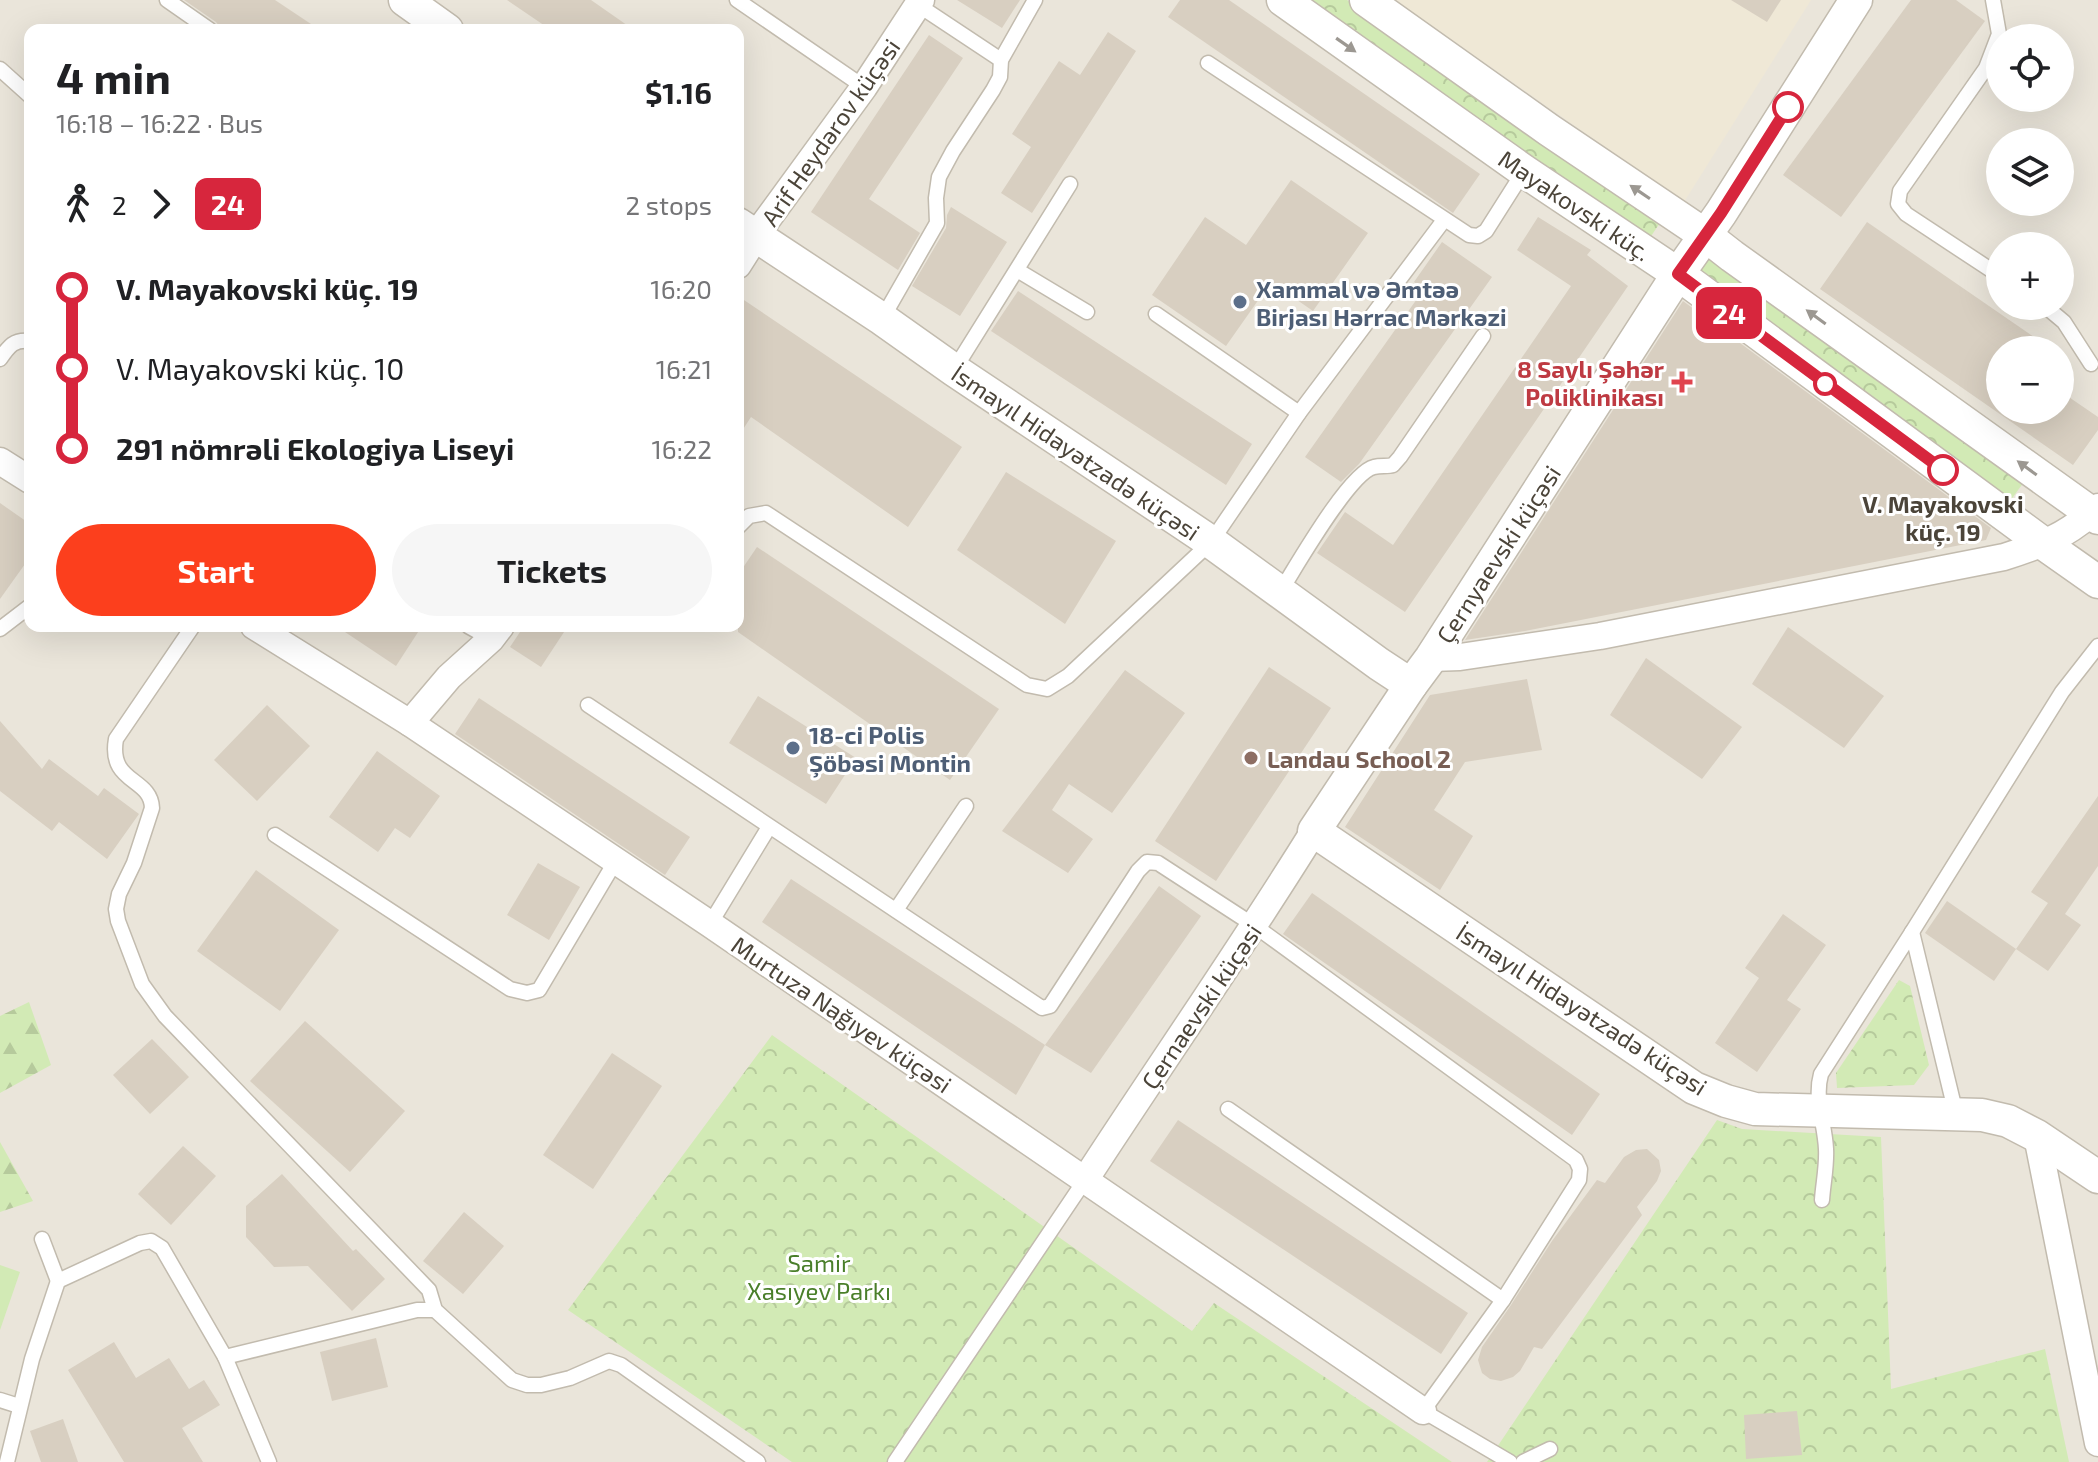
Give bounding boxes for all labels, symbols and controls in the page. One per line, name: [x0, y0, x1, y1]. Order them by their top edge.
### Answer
map controls: [1986, 24, 2074, 424]
button: locate: [1986, 24, 2074, 112]
street label: Arif Heydərov küçəsi: [755, 33, 906, 232]
one-way arrow: [1336, 37, 1357, 52]
text: 4 min: [56, 50, 171, 103]
text: $1.16: [645, 74, 712, 110]
unlabelled marker: [1773, 92, 1803, 122]
text: 16:18 – 16:22 · Bus: [56, 107, 263, 138]
button: layers: [1986, 128, 2074, 216]
street label: Mayakovski küç.: [1493, 144, 1656, 267]
icon: walk: [56, 182, 100, 226]
icon: forward: [139, 182, 183, 226]
one-way arrow: [1630, 185, 1651, 200]
text: 24: [211, 187, 245, 221]
text: 2: [112, 189, 127, 220]
text: 2 stops: [625, 189, 712, 220]
button: +: [1986, 232, 2074, 320]
text: V. Mayakovski küç. 19: [116, 270, 418, 306]
text: 16:20: [650, 273, 712, 304]
place label: Xammal və Əmtəə Birjası Hərrac Mərkəzi: [1256, 274, 1507, 331]
line badge: 24: [1693, 287, 1765, 339]
marker: Xammal və Əmtəə Birjası Hərrac Mərkəzi: [1231, 293, 1249, 311]
text: 24: [1712, 296, 1746, 330]
one-way arrow: [1805, 309, 1827, 325]
button: −: [1986, 336, 2074, 424]
text: V. Mayakovski küç. 10: [116, 350, 404, 386]
text: 16:21: [656, 353, 712, 384]
place label: 8 Saylı Şəhər Poliklinikası: [1517, 354, 1665, 411]
street label: İsmayıl Hidayətzadə küçəsi: [946, 358, 1206, 547]
marker: 8 Saylı Şəhər Poliklinikası: [1671, 371, 1693, 393]
unlabelled marker: [1814, 373, 1836, 395]
text: 291 nömrəli Ekologiya Liseyi: [116, 430, 514, 466]
text: 16:22: [651, 433, 712, 464]
marker: V. Mayakovski küç. 19: [1928, 455, 1958, 485]
street label: Çernyaevski küçəsi: [1430, 460, 1567, 649]
one-way arrow: [2017, 461, 2038, 476]
place label: V. Mayakovski küç. 19: [1862, 489, 2024, 547]
button: Start: [56, 524, 376, 616]
button: Tickets: [392, 524, 712, 616]
place label: 18-ci Polis Şöbəsi Montin: [809, 720, 971, 778]
marker: 18-ci Polis Şöbəsi Montin: [784, 739, 802, 757]
place label: Landau School 2: [1267, 744, 1451, 773]
marker: Landau School 2: [1242, 749, 1260, 767]
street label: İsmayıl Hidayətzadə küçəsi: [1451, 917, 1713, 1102]
street label: Çernaevski küçəsi: [1135, 918, 1268, 1095]
street label: Murtuza Nağıyev küçəsi: [726, 930, 957, 1099]
park label: Samir Xasıyev Parkı: [747, 1248, 891, 1305]

